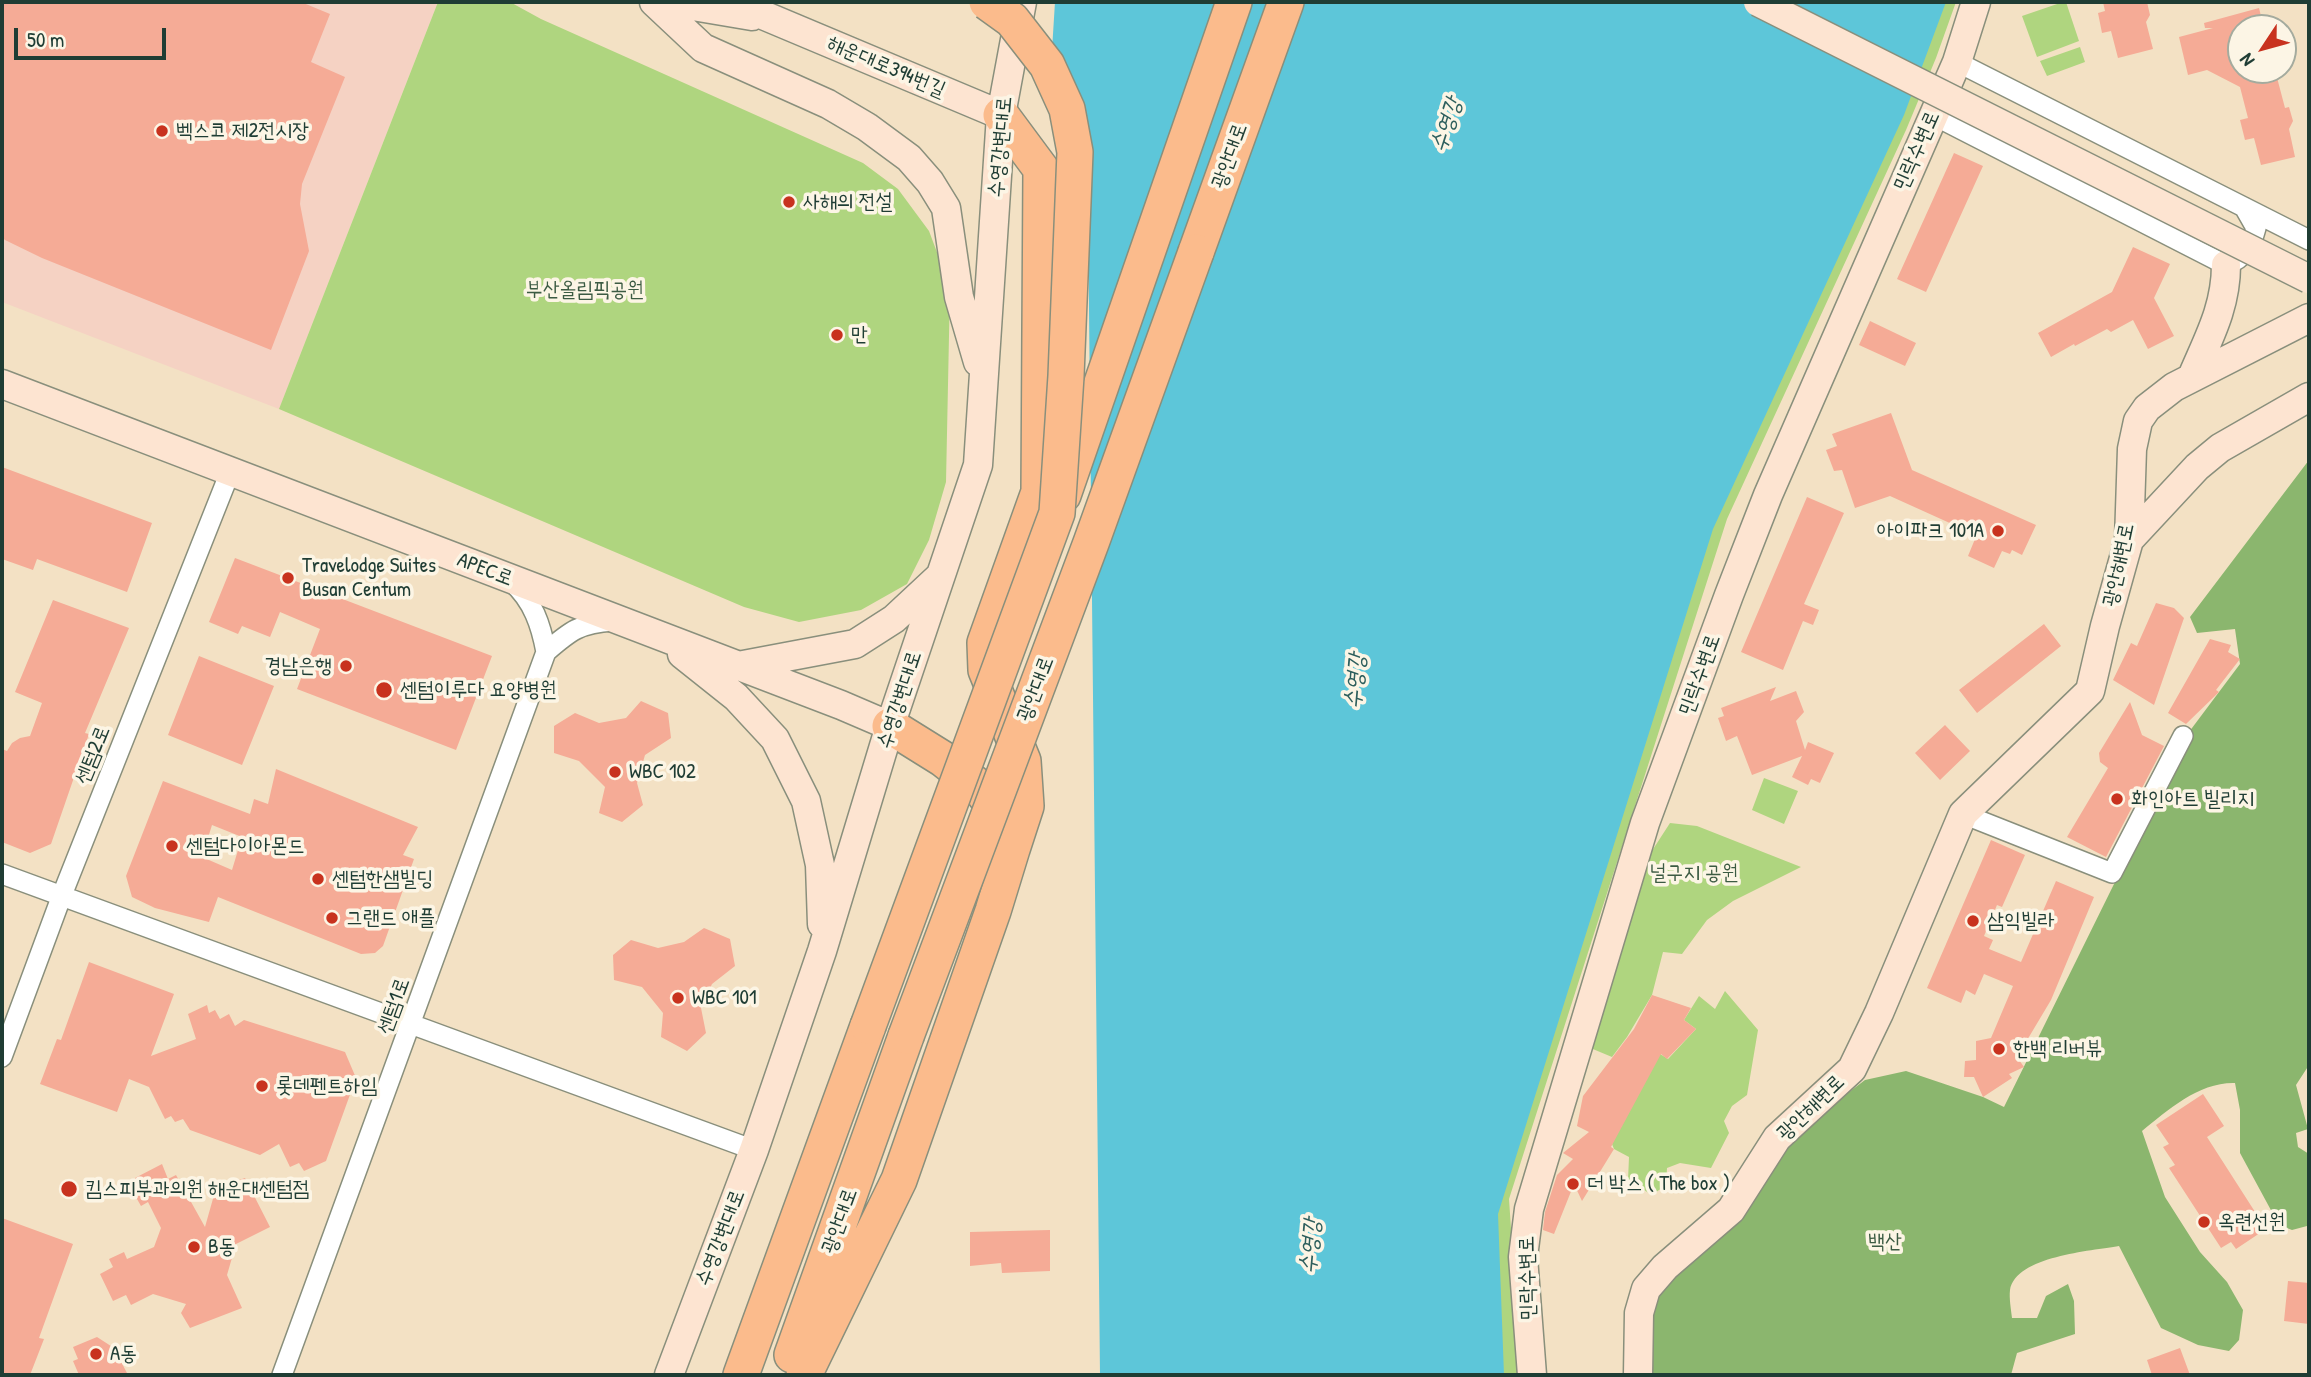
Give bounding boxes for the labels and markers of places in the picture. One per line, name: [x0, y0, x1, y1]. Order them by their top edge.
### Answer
place label: 벡스코 제2전시장: [176, 118, 309, 144]
marker: 벡스코 제2전시장: [154, 123, 170, 139]
place label: 사해의 전설: [803, 189, 892, 215]
marker: 사해의 전설: [781, 194, 797, 210]
place label: 만: [851, 322, 868, 348]
marker: 만: [829, 327, 845, 343]
place label: 아이파크 101A: [1877, 518, 1984, 544]
marker: 아이파크 101A: [1990, 523, 2006, 539]
place label: Travelodge Suites Busan Centum: [302, 553, 436, 603]
marker: Travelodge Suites Busan Centum: [280, 570, 296, 586]
place label: 경남은행: [264, 653, 332, 679]
marker: 경남은행: [338, 658, 354, 674]
place label: 센텀이루다 요양병원: [400, 677, 557, 703]
marker: 센텀이루다 요양병원: [374, 680, 394, 700]
place label: WBC 102: [629, 759, 696, 785]
marker: WBC 102: [607, 764, 623, 780]
place label: 화인아트 빌리지: [2131, 786, 2254, 812]
marker: 화인아트 빌리지: [2109, 791, 2125, 807]
place label: 센텀다이아몬드: [186, 833, 304, 859]
marker: 센텀다이아몬드: [164, 838, 180, 854]
place label: 센텀한샘빌딩: [332, 866, 433, 892]
marker: 센텀한샘빌딩: [310, 871, 326, 887]
place label: 그랜드 애플: [346, 905, 435, 931]
place label: 삼익빌라: [1987, 908, 2055, 934]
marker: 그랜드 애플: [324, 910, 340, 926]
marker: 삼익빌라: [1965, 913, 1981, 929]
place label: WBC 101: [692, 985, 757, 1011]
marker: WBC 101: [670, 990, 686, 1006]
place label: 한백 리버뷰: [2013, 1036, 2102, 1062]
marker: 한백 리버뷰: [1991, 1041, 2007, 1057]
place label: 롯데펜트하임: [276, 1073, 377, 1099]
marker: 롯데펜트하임: [254, 1078, 270, 1094]
place label: 더 박스 ( The box ): [1587, 1171, 1730, 1197]
place label: 킴스피부과의원 해운대센텀점: [85, 1176, 310, 1202]
marker: 더 박스 ( The box ): [1565, 1176, 1581, 1192]
marker: 킴스피부과의원 해운대센텀점: [59, 1179, 79, 1199]
place label: 옥련선원: [2218, 1209, 2286, 1235]
marker: 옥련선원: [2196, 1214, 2212, 1230]
place label: B동: [208, 1234, 236, 1260]
marker: B동: [186, 1239, 202, 1255]
place label: A동: [110, 1341, 137, 1367]
marker: A동: [88, 1346, 104, 1362]

